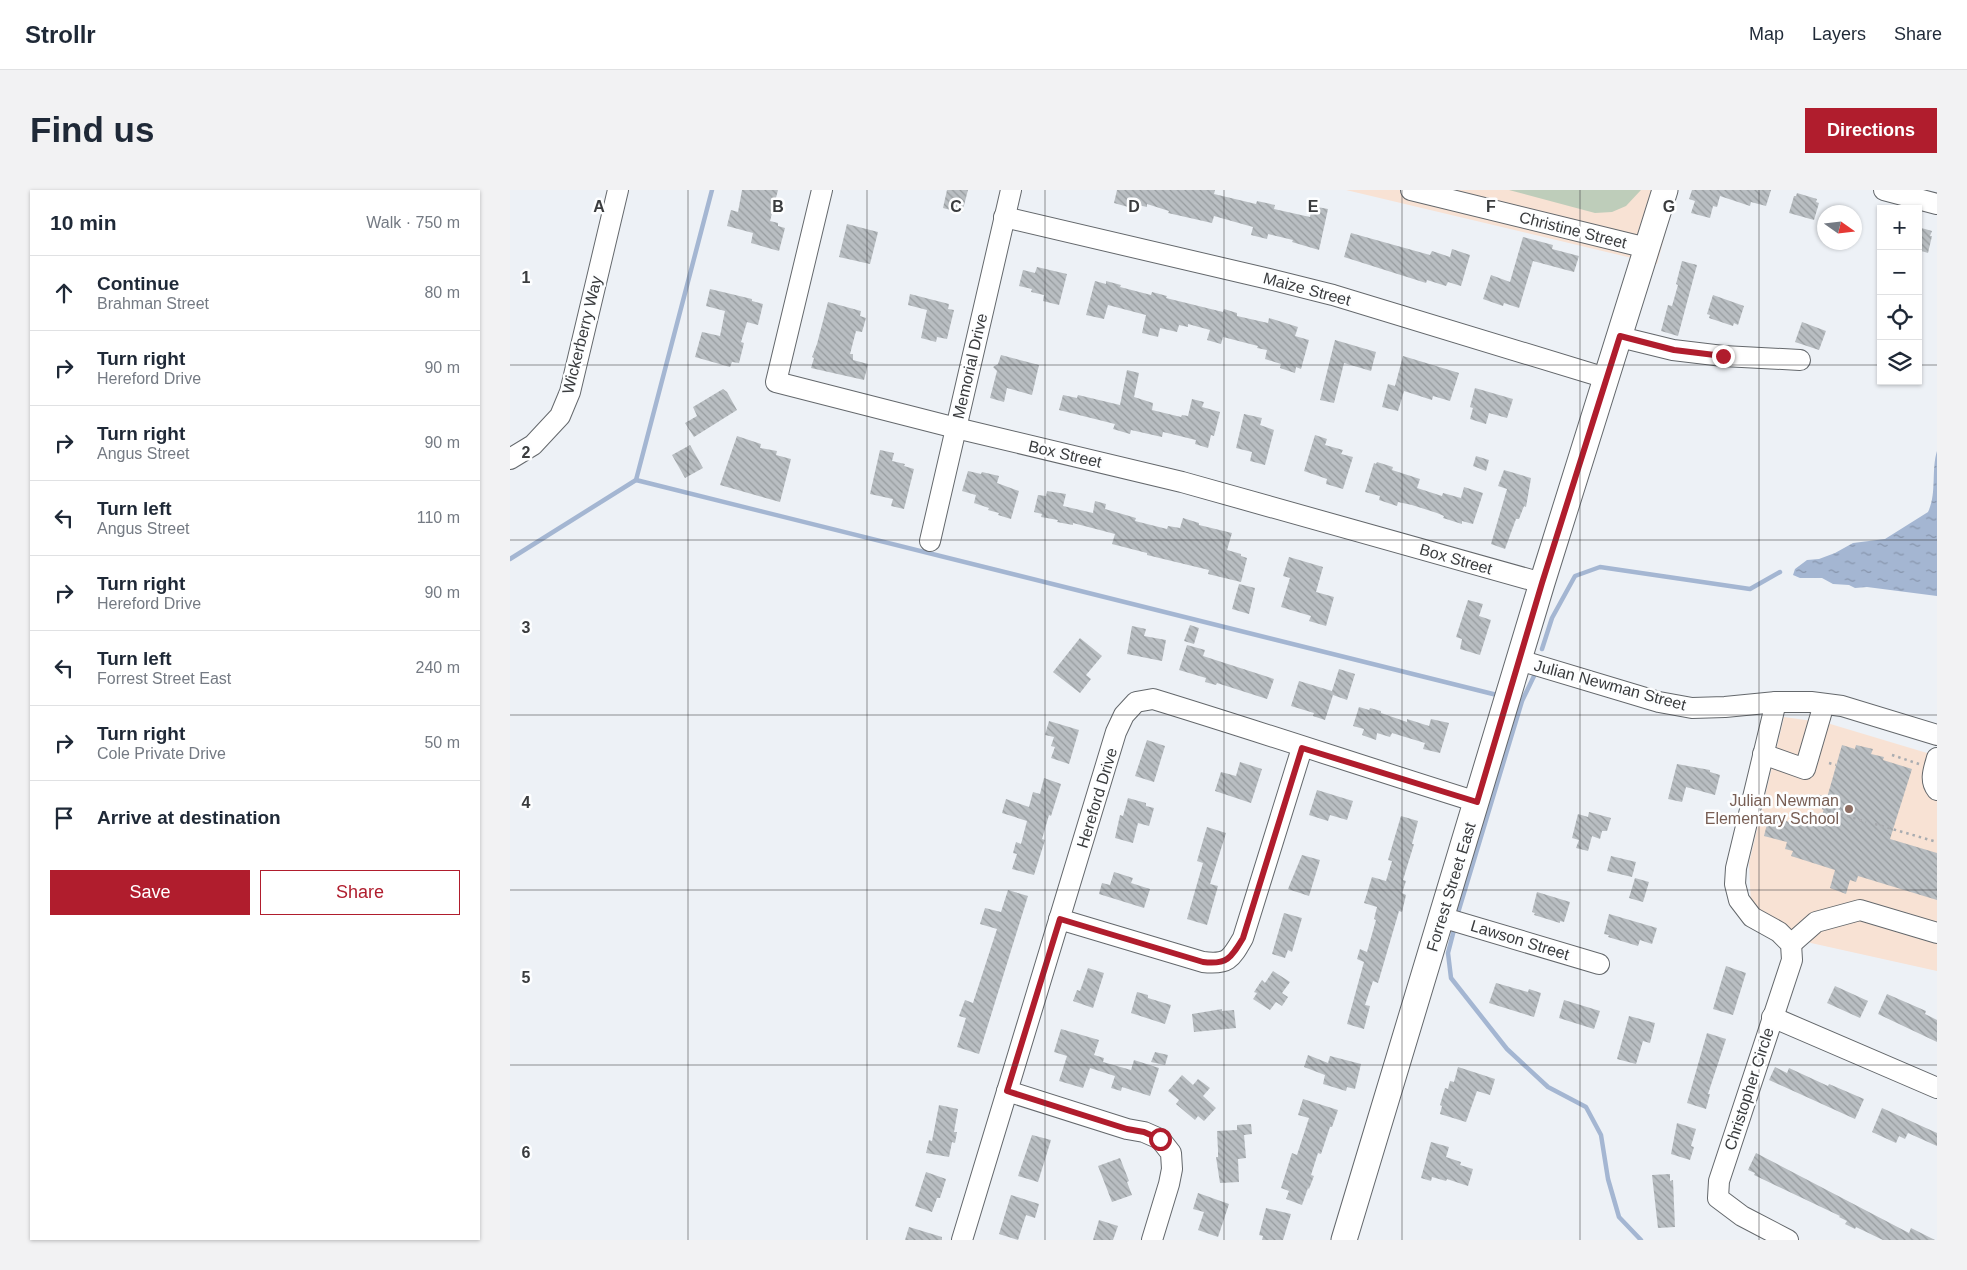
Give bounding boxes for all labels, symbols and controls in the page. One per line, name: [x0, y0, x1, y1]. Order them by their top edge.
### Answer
text: Strollr: [25, 21, 96, 48]
text: Map: [1749, 24, 1784, 44]
text: Layers: [1812, 24, 1866, 44]
text: Share: [1894, 24, 1942, 44]
button: Directions: [1805, 108, 1937, 153]
text: Find us: [30, 110, 154, 149]
text: A: [593, 198, 605, 215]
text: B: [772, 198, 784, 215]
text: C: [950, 198, 962, 215]
text: D: [1128, 198, 1140, 215]
text: E: [1308, 198, 1319, 215]
text: F: [1486, 198, 1496, 215]
text: G: [1663, 198, 1675, 215]
north arrow: [1817, 205, 1862, 250]
map controls: [1877, 205, 1922, 385]
button: +: [1877, 205, 1922, 250]
street label: Christine Street: [1517, 208, 1629, 252]
text: 10 min: [50, 211, 117, 234]
text: Walk · 750 m: [366, 214, 460, 231]
button: −: [1877, 250, 1922, 295]
text: 1: [522, 269, 531, 286]
street label: Maize Street: [1261, 269, 1353, 309]
text: Continue: [97, 273, 179, 294]
street label: Wickerberry Way: [559, 274, 605, 396]
icon: ahead: [50, 279, 78, 307]
text: 80 m: [424, 284, 460, 301]
text: Brahman Street: [97, 295, 209, 312]
button: locate: [1877, 295, 1922, 340]
street label: Memorial Drive: [950, 312, 990, 420]
button: layers: [1877, 340, 1922, 385]
route end: [1712, 345, 1735, 368]
text: Turn right: [97, 348, 185, 369]
icon: right: [50, 354, 78, 382]
text: 90 m: [424, 359, 460, 376]
text: Hereford Drive: [97, 370, 201, 387]
text: Turn right: [97, 423, 185, 444]
icon: right: [50, 429, 78, 457]
text: 90 m: [424, 434, 460, 451]
street label: Box Street: [1027, 437, 1104, 471]
text: 2: [522, 444, 531, 461]
text: Angus Street: [97, 445, 190, 462]
text: Turn left: [97, 498, 172, 519]
icon: left: [50, 504, 78, 532]
text: 110 m: [417, 509, 460, 526]
text: Angus Street: [97, 520, 190, 537]
street label: Box Street: [1418, 541, 1495, 578]
text: Turn right: [97, 573, 185, 594]
icon: right: [50, 579, 78, 607]
text: 90 m: [424, 584, 460, 601]
text: Hereford Drive: [97, 595, 201, 612]
text: 3: [522, 619, 531, 636]
text: Turn left: [97, 648, 172, 669]
icon: left: [50, 654, 78, 682]
street label: Julian Newman Street: [1532, 657, 1688, 714]
text: 240 m: [416, 659, 460, 676]
text: Forrest Street East: [97, 670, 231, 687]
text: Turn right: [97, 723, 185, 744]
icon: right: [50, 729, 78, 757]
text: 50 m: [424, 734, 460, 751]
text: Cole Private Drive: [97, 745, 226, 762]
street label: Hereford Drive: [1074, 746, 1120, 850]
place label: Julian Newman Elementary School: [1705, 792, 1839, 827]
text: 4: [522, 794, 531, 811]
marker: Julian Newman Elementary School: [1843, 803, 1855, 815]
icon: arrive: [50, 804, 78, 832]
text: Arrive at destination: [97, 807, 281, 828]
street label: Forrest Street East: [1423, 820, 1479, 954]
button: Save: [50, 870, 250, 915]
button: Share: [260, 870, 460, 915]
street label: Lawson Street: [1469, 917, 1572, 963]
text: 5: [522, 969, 531, 986]
street label: Christopher Circle: [1721, 1025, 1777, 1153]
route start: [1149, 1128, 1172, 1151]
text: 6: [522, 1144, 531, 1161]

